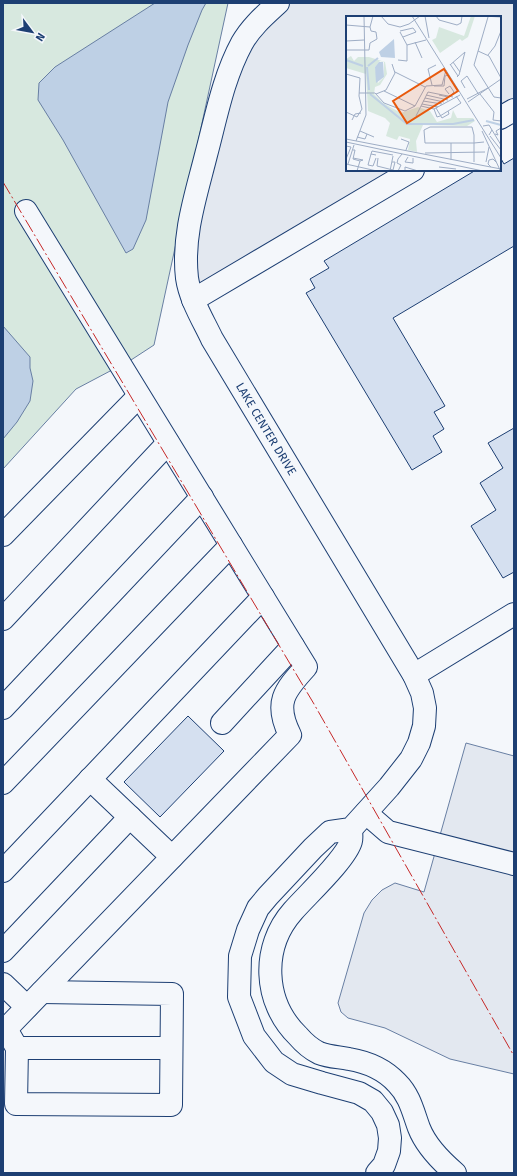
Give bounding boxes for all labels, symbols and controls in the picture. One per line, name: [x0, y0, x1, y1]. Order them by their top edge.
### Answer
north arrow: [12, 12, 52, 52]
inset map: [346, 16, 501, 171]
text: N: [33, 30, 48, 44]
street label: LAKE CENTER DRIVE: [233, 380, 299, 478]

